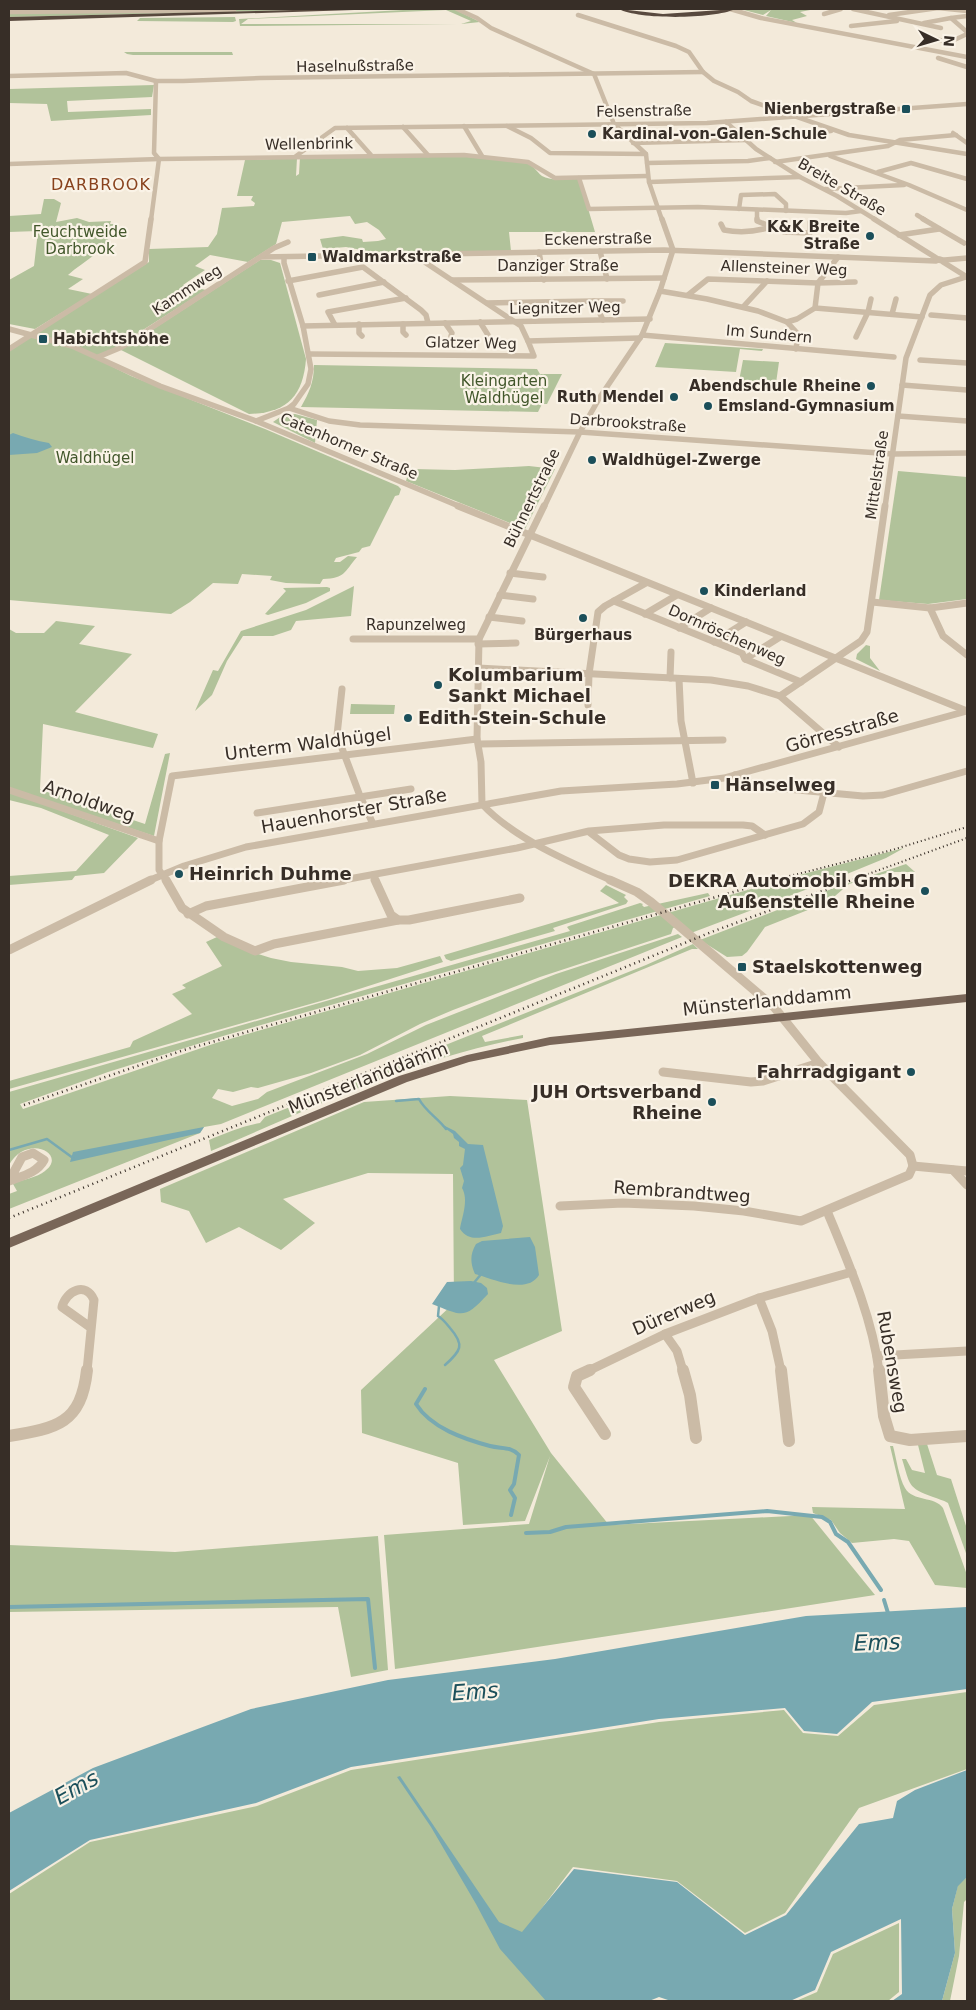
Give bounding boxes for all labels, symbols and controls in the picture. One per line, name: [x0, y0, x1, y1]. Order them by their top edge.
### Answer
north arrow: [911, 15, 961, 65]
text: N: [940, 35, 957, 48]
street label: Haselnußstraße: [296, 56, 414, 76]
place label: Nienbergstraße: [764, 100, 896, 118]
street label: Felsenstraße: [596, 101, 692, 121]
marker: Nienbergstraße: [900, 103, 912, 115]
place label: Kardinal-von-Galen-Schule: [602, 125, 827, 143]
marker: Kardinal-von-Galen-Schule: [586, 128, 598, 140]
street label: Wellenbrink: [265, 134, 354, 154]
street label: Breite Straße: [795, 154, 889, 220]
district label: DARBROOK: [51, 175, 151, 194]
place label: K&K Breite Straße: [767, 218, 860, 253]
park label: Feuchtweide Darbrook: [33, 223, 127, 258]
street label: Eckenerstraße: [544, 229, 652, 249]
marker: K&K Breite Straße: [864, 230, 876, 242]
place label: Waldmarkstraße: [322, 248, 462, 266]
marker: Waldmarkstraße: [306, 251, 318, 263]
street label: Danziger Straße: [497, 257, 619, 275]
street label: Allensteiner Weg: [720, 257, 848, 279]
street label: Kammweg: [149, 261, 225, 319]
street label: Liegnitzer Weg: [509, 298, 621, 318]
street label: Im Sundern: [725, 321, 813, 347]
place label: Habichtshöhe: [53, 330, 169, 348]
marker: Habichtshöhe: [37, 333, 49, 345]
street label: Glatzer Weg: [425, 333, 517, 353]
park label: Kleingarten Waldhügel: [461, 372, 547, 407]
place label: Abendschule Rheine: [689, 377, 861, 395]
marker: Abendschule Rheine: [865, 380, 877, 392]
place label: Ruth Mendel: [557, 388, 664, 406]
marker: Ruth Mendel: [668, 391, 680, 403]
place label: Emsland-Gymnasium: [718, 397, 895, 415]
marker: Emsland-Gymnasium: [702, 400, 714, 412]
street label: Catenhorner Straße: [277, 409, 421, 483]
street label: Darbrookstraße: [569, 410, 687, 436]
street label: Mittelstraße: [862, 429, 892, 521]
street label: Bühnertstraße: [500, 446, 564, 550]
park label: Waldhügel: [56, 449, 134, 467]
place label: Waldhügel-Zwerge: [602, 451, 761, 469]
marker: Waldhügel-Zwerge: [586, 454, 598, 466]
place label: Kinderland: [714, 582, 806, 600]
marker: Kinderland: [698, 585, 710, 597]
street label: Dornröschenweg: [666, 601, 788, 669]
marker: Bürgerhaus: [577, 612, 589, 624]
street label: Rapunzelweg: [366, 616, 466, 634]
place label: Bürgerhaus: [534, 626, 632, 644]
place label: Kolumbarium Sankt Michael: [448, 664, 591, 706]
marker: Kolumbarium Sankt Michael: [432, 679, 444, 691]
street label: Görresstraße: [783, 704, 901, 757]
place label: Edith-Stein-Schule: [418, 707, 606, 728]
marker: Edith-Stein-Schule: [402, 712, 414, 724]
street label: Unterm Waldhügel: [224, 723, 392, 764]
place label: Hänselweg: [725, 774, 836, 795]
street label: Arnoldweg: [41, 775, 138, 826]
marker: Hänselweg: [709, 779, 721, 791]
street label: Hauenhorster Straße: [259, 784, 448, 837]
place label: Heinrich Duhme: [189, 863, 352, 884]
marker: Heinrich Duhme: [173, 868, 185, 880]
place label: DEKRA Automobil GmbH Außenstelle Rheine: [668, 870, 915, 912]
marker: DEKRA Automobil GmbH Außenstelle Rheine: [919, 885, 931, 897]
place label: Staelskottenweg: [752, 956, 923, 977]
marker: Staelskottenweg: [736, 961, 748, 973]
street label: Münsterlanddamm: [681, 981, 852, 1020]
street label: Münsterlanddamm: [285, 1037, 451, 1118]
place label: Fahrradgigant: [757, 1061, 901, 1082]
marker: Fahrradgigant: [905, 1066, 917, 1078]
place label: JUH Ortsverband Rheine: [530, 1081, 702, 1123]
marker: JUH Ortsverband Rheine: [706, 1096, 718, 1108]
street label: Rembrandtweg: [613, 1176, 751, 1207]
street label: Dürerweg: [629, 1286, 718, 1339]
street label: Rubensweg: [873, 1309, 912, 1415]
water label: Ems: [853, 1629, 901, 1656]
water label: Ems: [451, 1677, 499, 1706]
water label: Ems: [50, 1765, 103, 1810]

